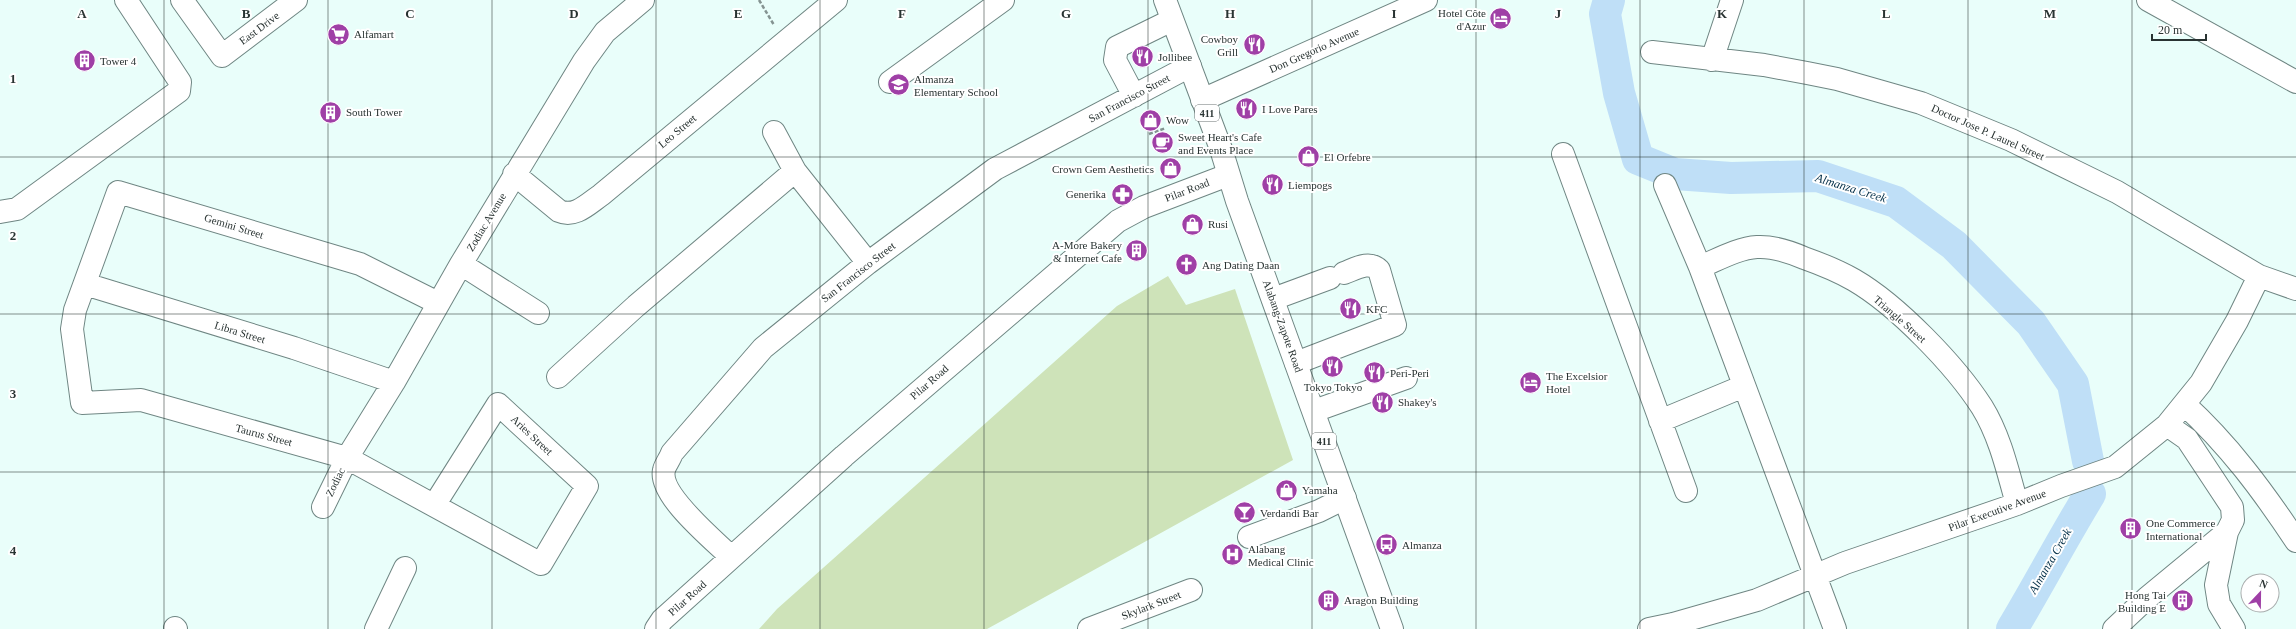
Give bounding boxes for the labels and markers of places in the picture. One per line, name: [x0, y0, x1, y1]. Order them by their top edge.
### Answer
hotel icon: Hotel Côte d'Azur: [1488, 6, 1514, 32]
place label: Hotel Côte d'Azur: [1438, 7, 1486, 32]
supermarket icon: Alfamart: [326, 21, 352, 47]
place label: Alfamart: [354, 28, 394, 40]
restaurant icon: Cowboy Grill: [1241, 32, 1267, 58]
place label: Cowboy Grill: [1201, 33, 1238, 58]
restaurant icon: Jollibee: [1129, 44, 1155, 70]
building icon: Tower 4: [72, 48, 98, 74]
place label: Jollibee: [1158, 51, 1192, 63]
place label: Tower 4: [100, 55, 137, 67]
school or university icon: Almanza Elementary School: [886, 72, 912, 98]
place label: Almanza Elementary School: [914, 73, 998, 98]
restaurant icon: I Love Pares: [1233, 96, 1259, 122]
building icon: South Tower: [318, 99, 344, 125]
place label: I Love Pares: [1262, 103, 1318, 115]
place label: South Tower: [346, 106, 403, 118]
shop icon: Wow: [1138, 107, 1164, 133]
place label: Wow: [1166, 114, 1189, 126]
cafe icon: Sweet Heart's Cafe and Events Place: [1149, 130, 1175, 156]
place label: Sweet Heart's Cafe and Events Place: [1178, 131, 1262, 156]
shop icon: El Orfebre: [1295, 144, 1321, 170]
place label: El Orfebre: [1324, 151, 1371, 163]
shop icon: Crown Gem Aesthetics: [1157, 156, 1183, 182]
place label: Crown Gem Aesthetics: [1052, 163, 1154, 175]
restaurant icon: Liempogs: [1260, 172, 1286, 198]
place label: Liempogs: [1288, 179, 1332, 191]
pharmacy icon: Generika: [1109, 181, 1135, 207]
place label: Generika: [1066, 188, 1106, 200]
shop icon: Rusi: [1180, 211, 1206, 237]
place label: Rusi: [1208, 218, 1228, 230]
building icon: A-More Bakery & Internet Cafe: [1124, 238, 1150, 264]
place label: A-More Bakery & Internet Cafe: [1052, 239, 1122, 264]
church icon: Ang Dating Daan: [1174, 252, 1200, 278]
place label: Ang Dating Daan: [1202, 259, 1280, 271]
restaurant icon: KFC: [1337, 296, 1363, 322]
place label: KFC: [1366, 303, 1387, 315]
restaurant icon: Tokyo Tokyo: [1320, 354, 1346, 380]
restaurant icon: Peri-Peri: [1362, 360, 1388, 386]
place label: Peri-Peri: [1390, 367, 1429, 379]
hotel icon: The Excelsior Hotel: [1518, 369, 1544, 395]
place label: The Excelsior Hotel: [1546, 370, 1608, 395]
place label: Tokyo Tokyo: [1304, 381, 1363, 393]
restaurant icon: Shakey's: [1370, 389, 1396, 415]
place label: Shakey's: [1398, 396, 1437, 408]
shop icon: Yamaha: [1274, 477, 1300, 503]
place label: Yamaha: [1302, 484, 1338, 496]
bar icon: Verdandi Bar: [1232, 500, 1258, 526]
place label: Verdandi Bar: [1260, 507, 1319, 519]
building icon: One Commerce International: [2117, 516, 2143, 542]
place label: One Commerce International: [2146, 517, 2215, 542]
bus stop icon: Almanza: [1374, 532, 1400, 558]
place label: Almanza: [1402, 539, 1442, 551]
hospital icon: Alabang Medical Clinic: [1219, 542, 1245, 568]
place label: Alabang Medical Clinic: [1248, 543, 1314, 568]
building icon: Aragon Building: [1315, 587, 1341, 613]
building icon: Hong Tai Building E: [2169, 588, 2195, 614]
place label: Hong Tai Building E: [2118, 589, 2166, 614]
place label: Aragon Building: [1344, 594, 1419, 606]

